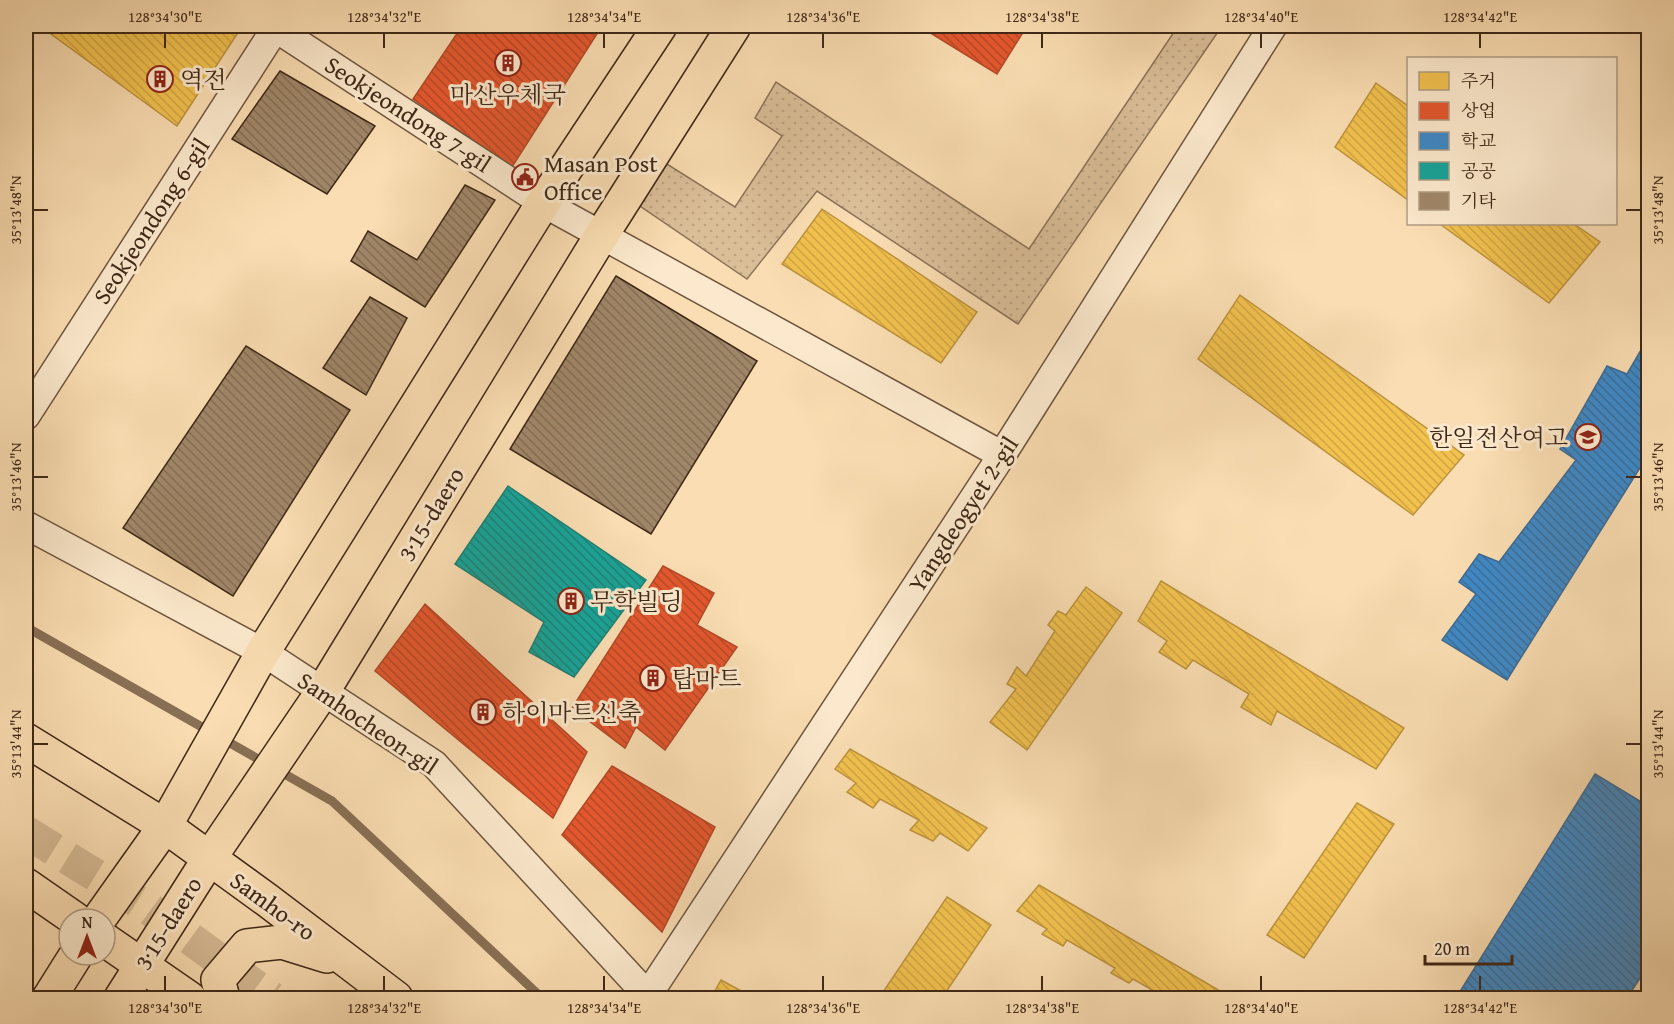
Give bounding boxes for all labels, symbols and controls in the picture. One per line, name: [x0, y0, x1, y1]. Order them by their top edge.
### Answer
text: 128°34'30"E: [128, 6, 202, 27]
text: 128°34'32"E: [347, 6, 421, 27]
text: 128°34'34"E: [567, 6, 641, 27]
text: 128°34'36"E: [786, 6, 860, 27]
text: 128°34'38"E: [1005, 6, 1079, 27]
text: 128°34'40"E: [1224, 6, 1298, 27]
text: 128°34'42"E: [1443, 6, 1517, 27]
street label: Seokjeondong 7-gil: [318, 47, 498, 181]
building icon: 마산우체국: [493, 48, 523, 78]
legend: [1407, 57, 1617, 225]
place label: 역전: [180, 62, 226, 97]
building icon: 역전: [145, 64, 175, 94]
text: 주거: [1461, 67, 1496, 94]
place label: 마산우체국: [450, 77, 566, 112]
text: 상업: [1461, 97, 1496, 124]
text: 학교: [1461, 127, 1496, 154]
street label: Seokjeondong 6-gil: [84, 131, 218, 311]
place label: Masan Post Office: [544, 146, 658, 209]
text: 공공: [1461, 157, 1496, 184]
public building icon: Masan Post Office: [510, 162, 540, 192]
text: 35°13'48"N: [5, 175, 26, 244]
text: 35°13'48"N: [1647, 175, 1668, 244]
text: 기타: [1461, 187, 1496, 214]
place label: 한일전산여고: [1429, 420, 1568, 455]
school or university icon: 한일전산여고: [1573, 422, 1603, 452]
street label: Yangdeogyet 2-gil: [899, 429, 1027, 599]
text: 35°13'46"N: [5, 442, 26, 511]
text: 35°13'46"N: [1647, 442, 1668, 511]
street label: 3·15-daero: [389, 460, 473, 568]
place label: 무학빌딩: [590, 584, 683, 619]
building icon: 무학빌딩: [556, 586, 586, 616]
place label: 탑마트: [672, 661, 742, 696]
street label: Samhocheon-gil: [291, 663, 445, 783]
building icon: 탑마트: [638, 663, 668, 693]
place label: 하이마트신축: [502, 695, 641, 730]
building icon: 하이마트신축: [468, 697, 498, 727]
text: 35°13'44"N: [5, 709, 26, 778]
text: 35°13'44"N: [1647, 709, 1668, 778]
street label: Samho-ro: [223, 863, 323, 949]
street label: 3·15-daero: [126, 870, 210, 976]
north arrow: [57, 907, 117, 967]
text: N: [82, 910, 93, 934]
scale bar: [1425, 928, 1512, 966]
text: 20 m: [1434, 935, 1470, 962]
text: 128°34'30"E: [128, 997, 202, 1018]
text: 128°34'32"E: [347, 997, 421, 1018]
text: 128°34'34"E: [567, 997, 641, 1018]
text: 128°34'36"E: [786, 997, 860, 1018]
text: 128°34'38"E: [1005, 997, 1079, 1018]
text: 128°34'40"E: [1224, 997, 1298, 1018]
text: 128°34'42"E: [1443, 997, 1517, 1018]

